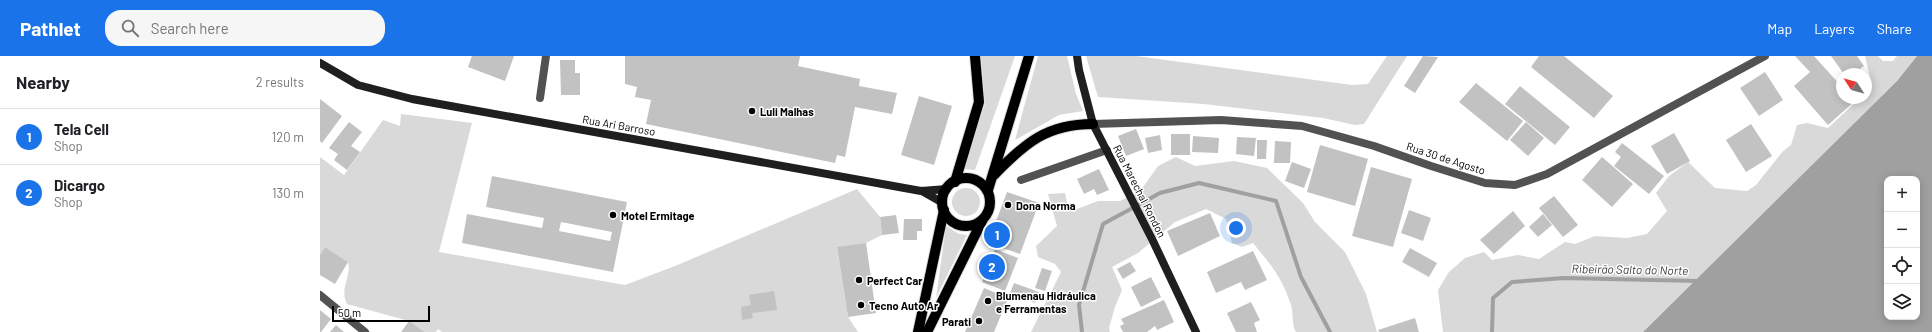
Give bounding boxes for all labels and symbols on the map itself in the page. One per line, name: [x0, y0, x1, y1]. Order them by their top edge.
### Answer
north arrow: [1836, 68, 1872, 104]
place label: Luli Malhas: [760, 105, 814, 118]
marker: Luli Malhas: [747, 106, 757, 116]
street label: Rua Ari Barroso: [582, 112, 656, 138]
street label: Rua 30 de Agosto: [1405, 139, 1487, 177]
street label: Rua Marechal Rondon: [1111, 143, 1169, 240]
place label: Dona Norma: [1016, 199, 1076, 212]
marker: Dona Norma: [1003, 200, 1013, 210]
place label: Motel Ermitage: [621, 209, 695, 222]
marker: Motel Ermitage: [608, 210, 618, 220]
your location: [1226, 218, 1246, 238]
pin: 1: [984, 220, 1010, 250]
pin: 2: [979, 252, 1005, 282]
water label: Ribeirão Salto do Norte: [1572, 261, 1688, 277]
place label: Perfect Car: [867, 274, 923, 287]
marker: Perfect Car: [854, 275, 864, 285]
place label: Blumenau Hidráulica e Ferramentas: [996, 289, 1096, 315]
marker: Blumenau Hidráulica e Ferramentas: [983, 296, 993, 306]
place label: Tecno Auto Ar: [869, 299, 939, 312]
marker: Tecno Auto Ar: [856, 300, 866, 310]
scale bar: [332, 304, 430, 323]
place label: Parati: [942, 315, 971, 328]
marker: Parati: [974, 316, 984, 326]

